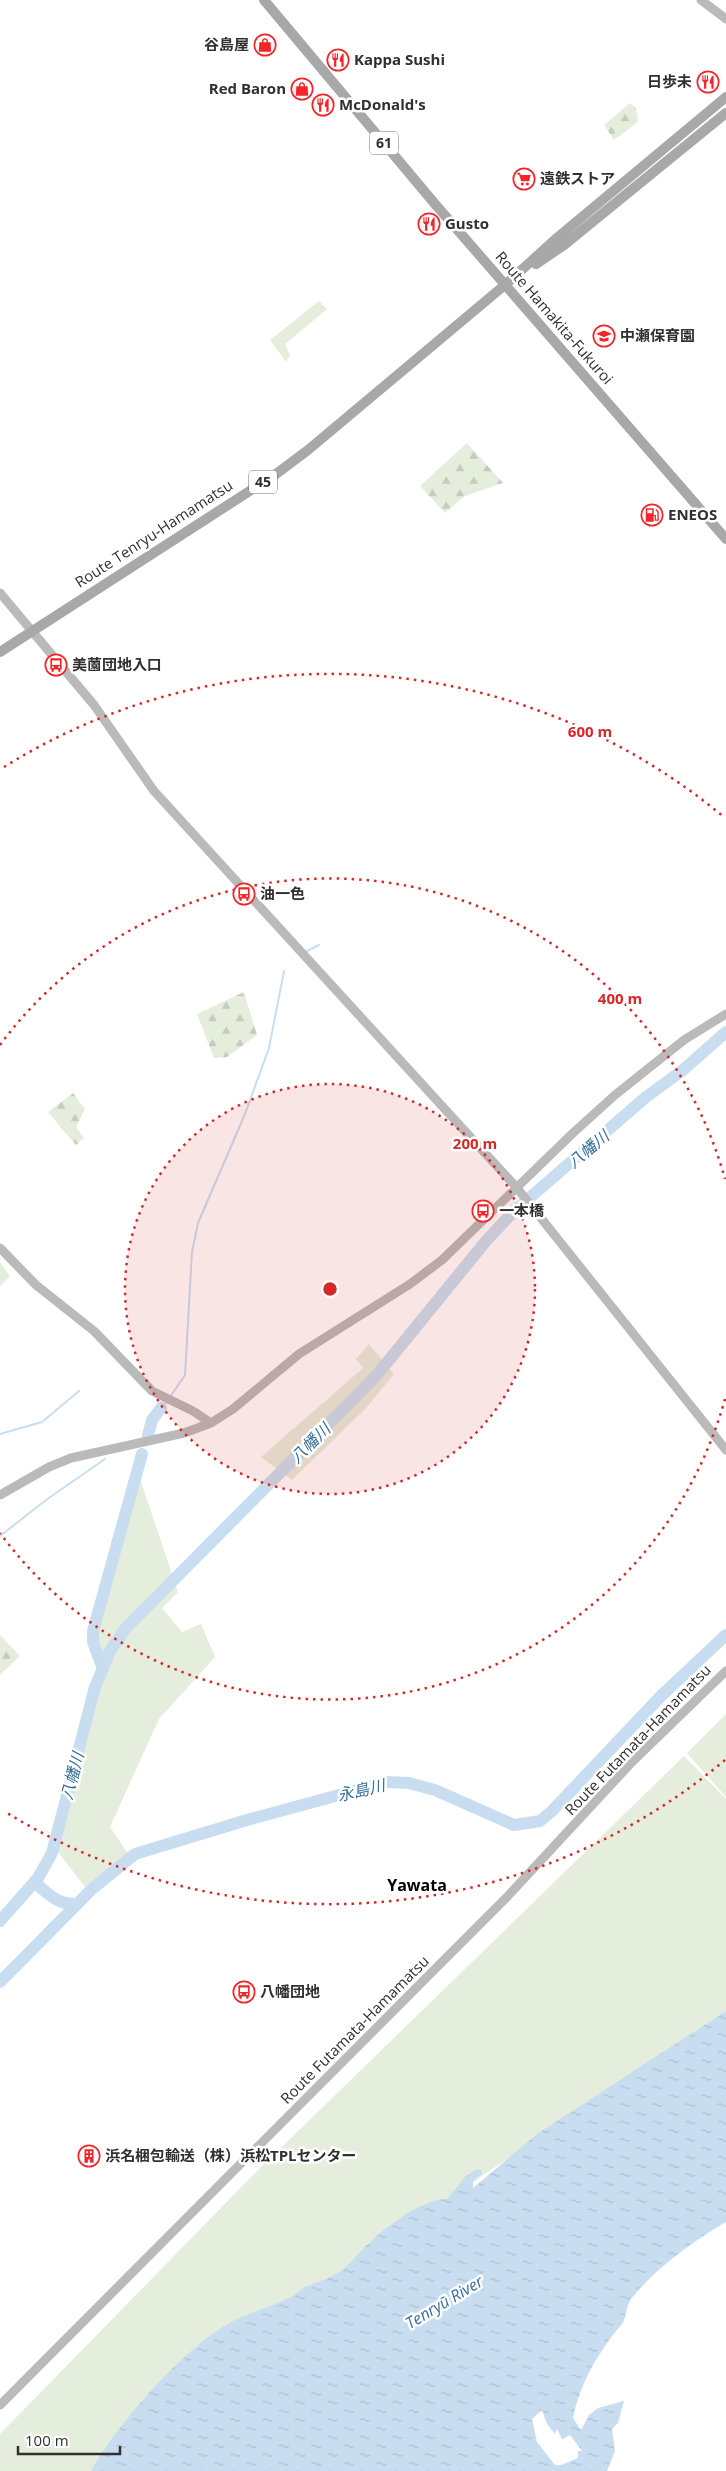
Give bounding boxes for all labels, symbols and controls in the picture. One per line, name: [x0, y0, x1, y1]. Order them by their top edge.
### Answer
shop icon: 谷島屋: [253, 33, 277, 57]
place label: 谷島屋: [204, 34, 249, 54]
restaurant icon: Kappa Sushi: [326, 48, 350, 72]
place label: Kappa Sushi: [354, 49, 445, 69]
restaurant icon: 日歩未: [696, 70, 720, 94]
place label: 日歩未: [647, 71, 692, 91]
shop icon: Red Baron: [290, 77, 314, 101]
place label: Red Baron: [209, 78, 286, 98]
restaurant icon: McDonald's: [311, 93, 335, 117]
place label: McDonald's: [339, 94, 426, 114]
road number: 61: [370, 132, 398, 154]
supermarket icon: 遠鉄ストア: [512, 167, 536, 191]
place label: 遠鉄ストア: [540, 168, 615, 188]
restaurant icon: Gusto: [417, 212, 441, 236]
place label: Gusto: [445, 213, 489, 233]
street label: Route Hamakita-Fukuroi: [491, 247, 618, 388]
school or university icon: 中瀬保育園: [592, 324, 616, 348]
place label: 中瀬保育園: [620, 325, 695, 345]
road number: 45: [249, 471, 277, 494]
street label: Route Tenryu-Hamamatsu: [71, 475, 236, 592]
fuel station icon: ENEOS: [640, 503, 664, 527]
place label: ENEOS: [668, 504, 717, 524]
bus stop icon: 美薗団地入口: [44, 653, 68, 677]
place label: 美薗団地入口: [72, 654, 162, 674]
text: 600 m: [568, 721, 612, 741]
bus stop icon: 油一色: [232, 882, 256, 906]
place label: 油一色: [260, 883, 305, 903]
text: 400 m: [598, 988, 642, 1008]
water label: 八幡川: [563, 1124, 615, 1173]
text: 200 m: [453, 1133, 497, 1153]
bus stop icon: 一本橋: [471, 1199, 495, 1223]
place label: 一本橋: [499, 1200, 545, 1220]
centre of rings: [321, 1280, 339, 1298]
water label: 八幡川: [285, 1417, 336, 1468]
street label: Route Futamata-Hamamatsu: [560, 1660, 715, 1819]
water label: 八幡川: [55, 1748, 89, 1802]
water label: 永島川: [335, 1773, 389, 1806]
district label: Yawata: [387, 1874, 447, 1896]
street label: Route Futamata-Hamamatsu: [276, 1951, 433, 2108]
bus stop icon: 八幡団地: [232, 1980, 256, 2004]
place label: 八幡団地: [260, 1981, 320, 2001]
building icon: 浜名梱包輸送（株）浜松TPLセンター: [77, 2144, 101, 2168]
place label: 浜名梱包輸送（株）浜松TPLセンター: [105, 2145, 357, 2165]
water label: Tenryū River: [401, 2270, 488, 2334]
scale bar: [18, 2424, 120, 2456]
text: 100 m: [25, 2430, 69, 2450]

